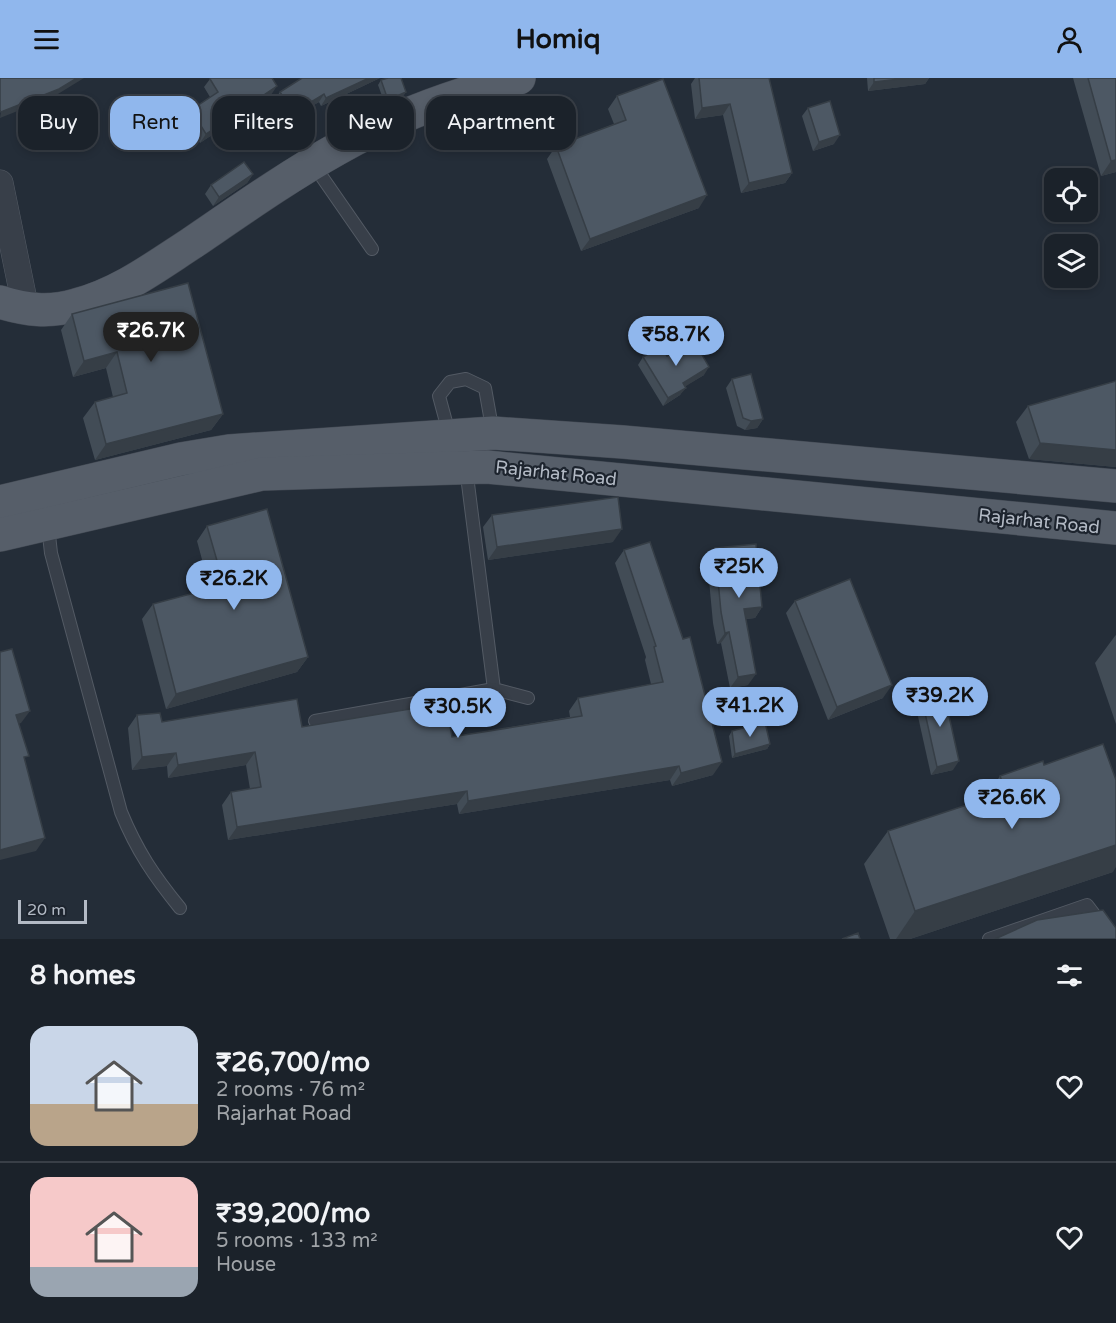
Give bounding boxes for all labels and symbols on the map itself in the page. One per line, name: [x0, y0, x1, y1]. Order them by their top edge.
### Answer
pin: ₹26.7K: [102, 312, 200, 363]
pin: ₹58.7K: [627, 316, 725, 367]
street label: Rajarhat Road: [494, 456, 618, 490]
street label: Rajarhat Road: [977, 504, 1101, 538]
pin: ₹25K: [703, 548, 775, 599]
pin: ₹26.2K: [185, 560, 283, 611]
pin: ₹39.2K: [891, 677, 989, 728]
pin: ₹41.2K: [701, 687, 799, 738]
pin: ₹30.5K: [409, 688, 507, 739]
pin: ₹26.6K: [963, 779, 1061, 830]
scale bar: [18, 897, 87, 924]

